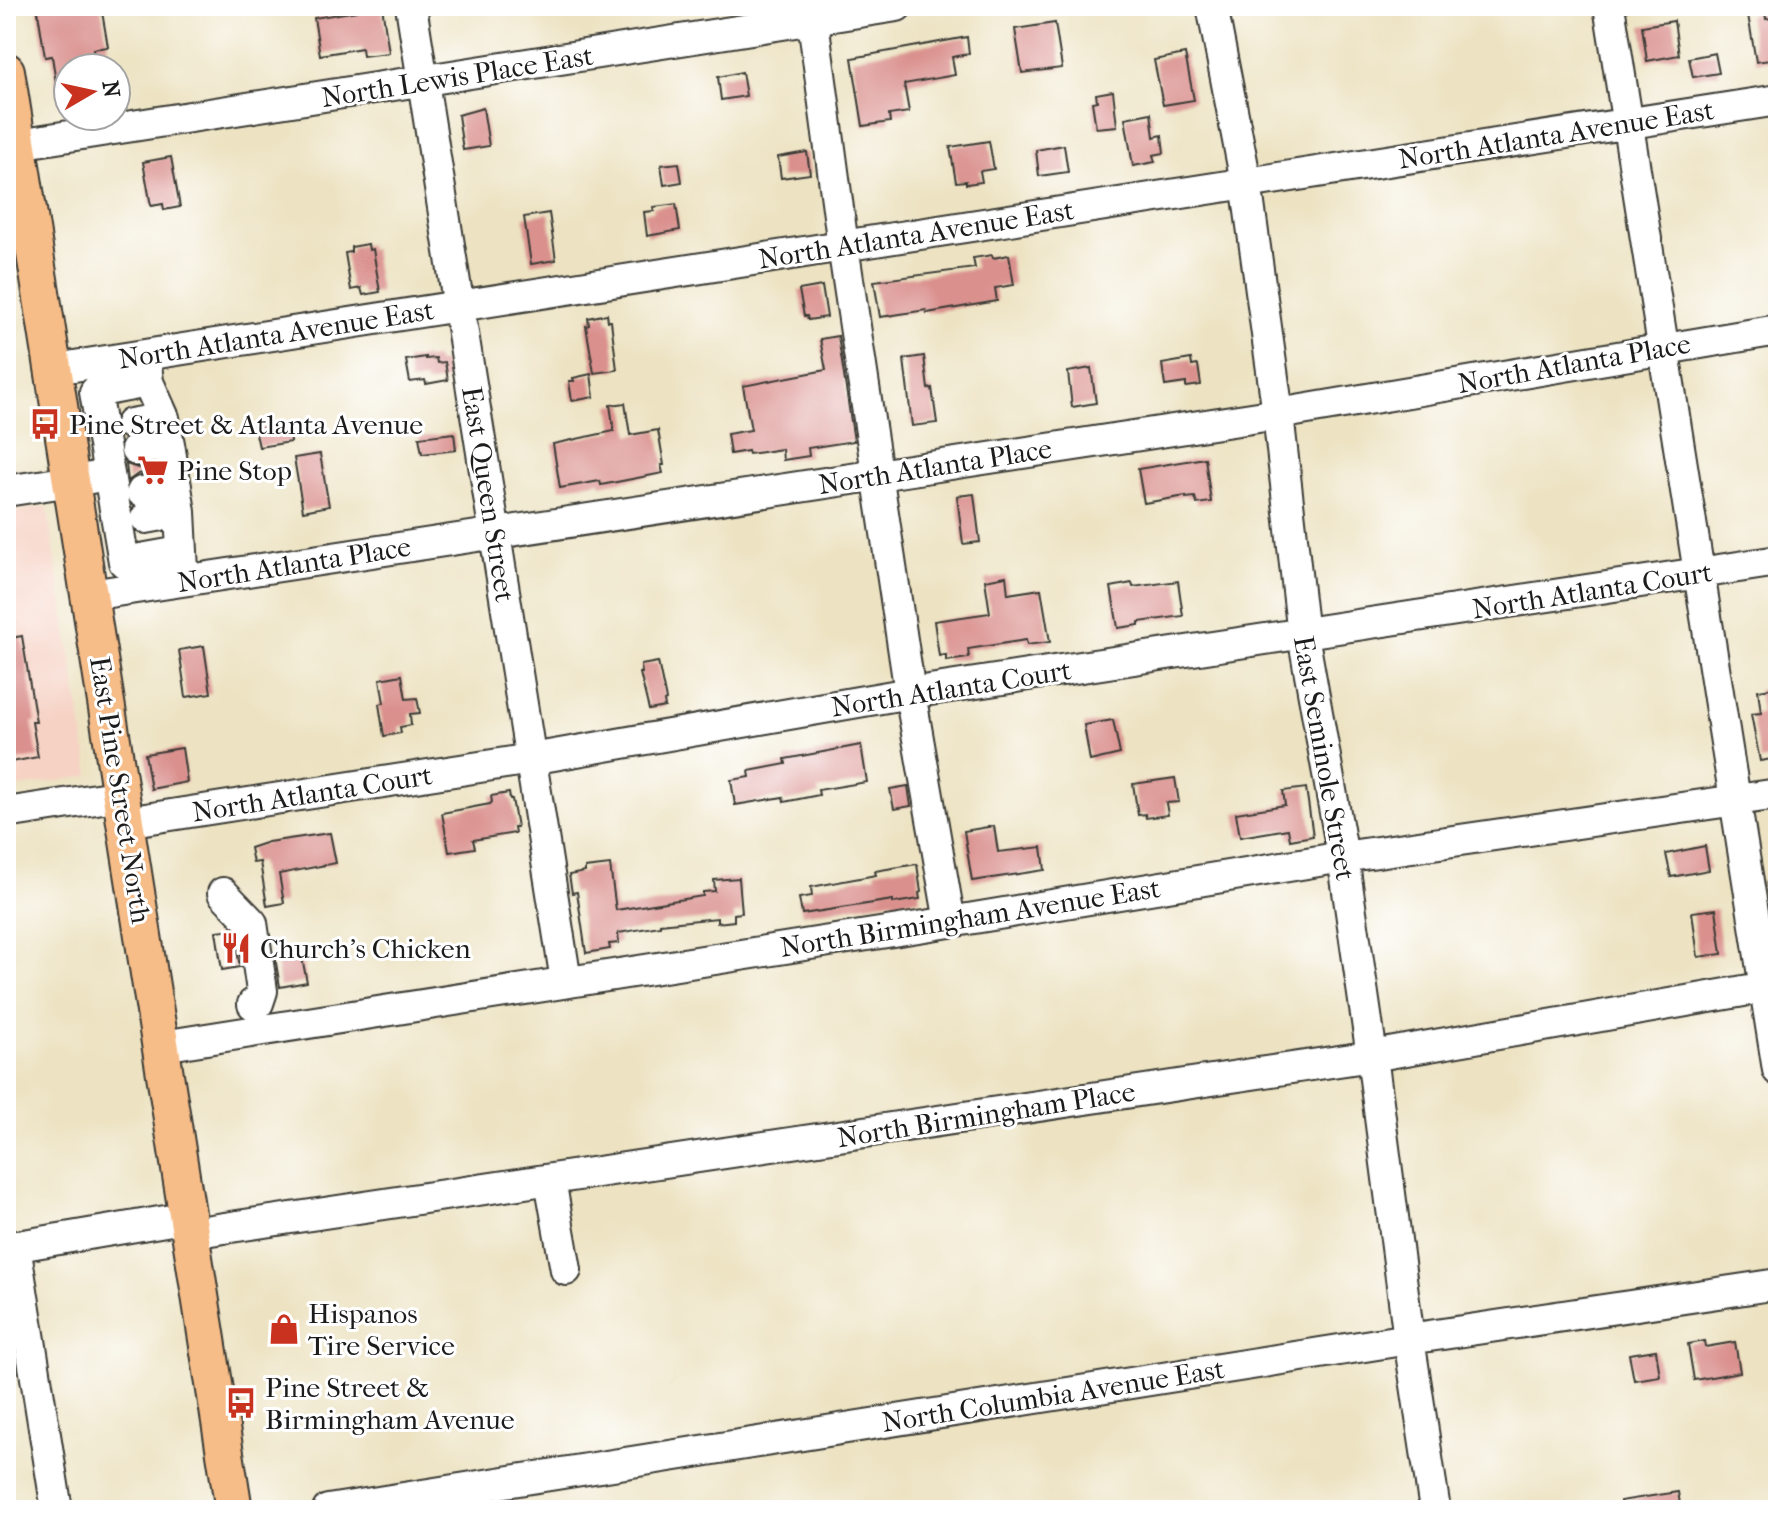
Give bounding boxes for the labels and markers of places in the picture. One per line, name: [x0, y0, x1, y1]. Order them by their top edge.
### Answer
bus stop icon: Pine Street & Atlanta Avenue: [28, 407, 62, 441]
place label: Pine Street & Atlanta Avenue: [69, 408, 423, 441]
supermarket icon: Pine Stop: [136, 453, 170, 487]
place label: Pine Stop: [177, 454, 292, 487]
restaurant icon: Church's Chicken: [219, 931, 253, 965]
place label: Church's Chicken: [260, 932, 471, 965]
place label: Hispanos Tire Service: [308, 1297, 455, 1362]
shop icon: Hispanos Tire Service: [267, 1312, 301, 1346]
place label: Pine Street & Birmingham Avenue: [265, 1371, 515, 1436]
bus stop icon: Pine Street & Birmingham Avenue: [224, 1386, 258, 1420]

